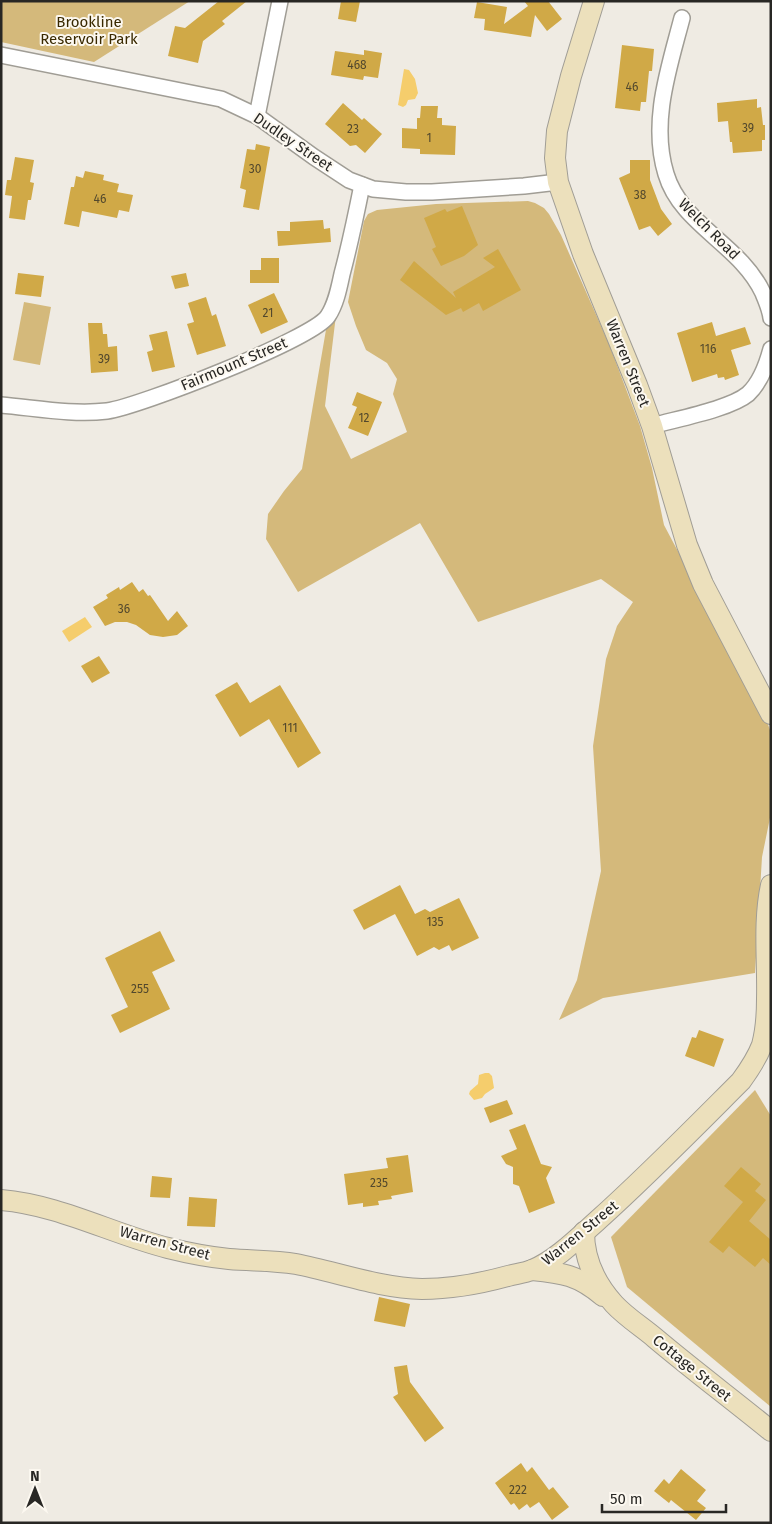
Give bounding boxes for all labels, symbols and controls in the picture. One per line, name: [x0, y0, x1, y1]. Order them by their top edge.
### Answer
park label: Brookline Reservoir Park: [40, 13, 138, 48]
house number: 468: [347, 58, 367, 72]
house number: 46: [626, 80, 638, 94]
street label: Dudley Street: [250, 109, 337, 175]
house number: 39: [742, 121, 754, 135]
house number: 23: [347, 122, 359, 136]
house number: 1: [426, 131, 432, 145]
house number: 30: [249, 162, 262, 176]
house number: 38: [634, 188, 647, 202]
house number: 46: [94, 192, 106, 206]
street label: Welch Road: [675, 195, 743, 263]
house number: 21: [263, 306, 273, 320]
street label: Warren Street: [602, 317, 654, 410]
street label: Fairmount Street: [178, 333, 290, 395]
house number: 116: [700, 342, 716, 356]
house number: 39: [98, 352, 110, 366]
house number: 12: [358, 411, 370, 425]
house number: 36: [118, 602, 130, 616]
house number: 111: [282, 721, 298, 735]
house number: 135: [426, 915, 444, 929]
house number: 255: [131, 982, 149, 996]
house number: 235: [370, 1176, 388, 1190]
street label: Warren Street: [538, 1196, 622, 1269]
street label: Warren Street: [118, 1222, 213, 1264]
street label: Cottage Street: [649, 1331, 735, 1406]
north arrow: [10, 1464, 60, 1514]
text: N: [30, 1468, 40, 1485]
scale bar: [602, 1482, 726, 1514]
house number: 222: [509, 1483, 527, 1497]
text: 50 m: [610, 1490, 643, 1508]

